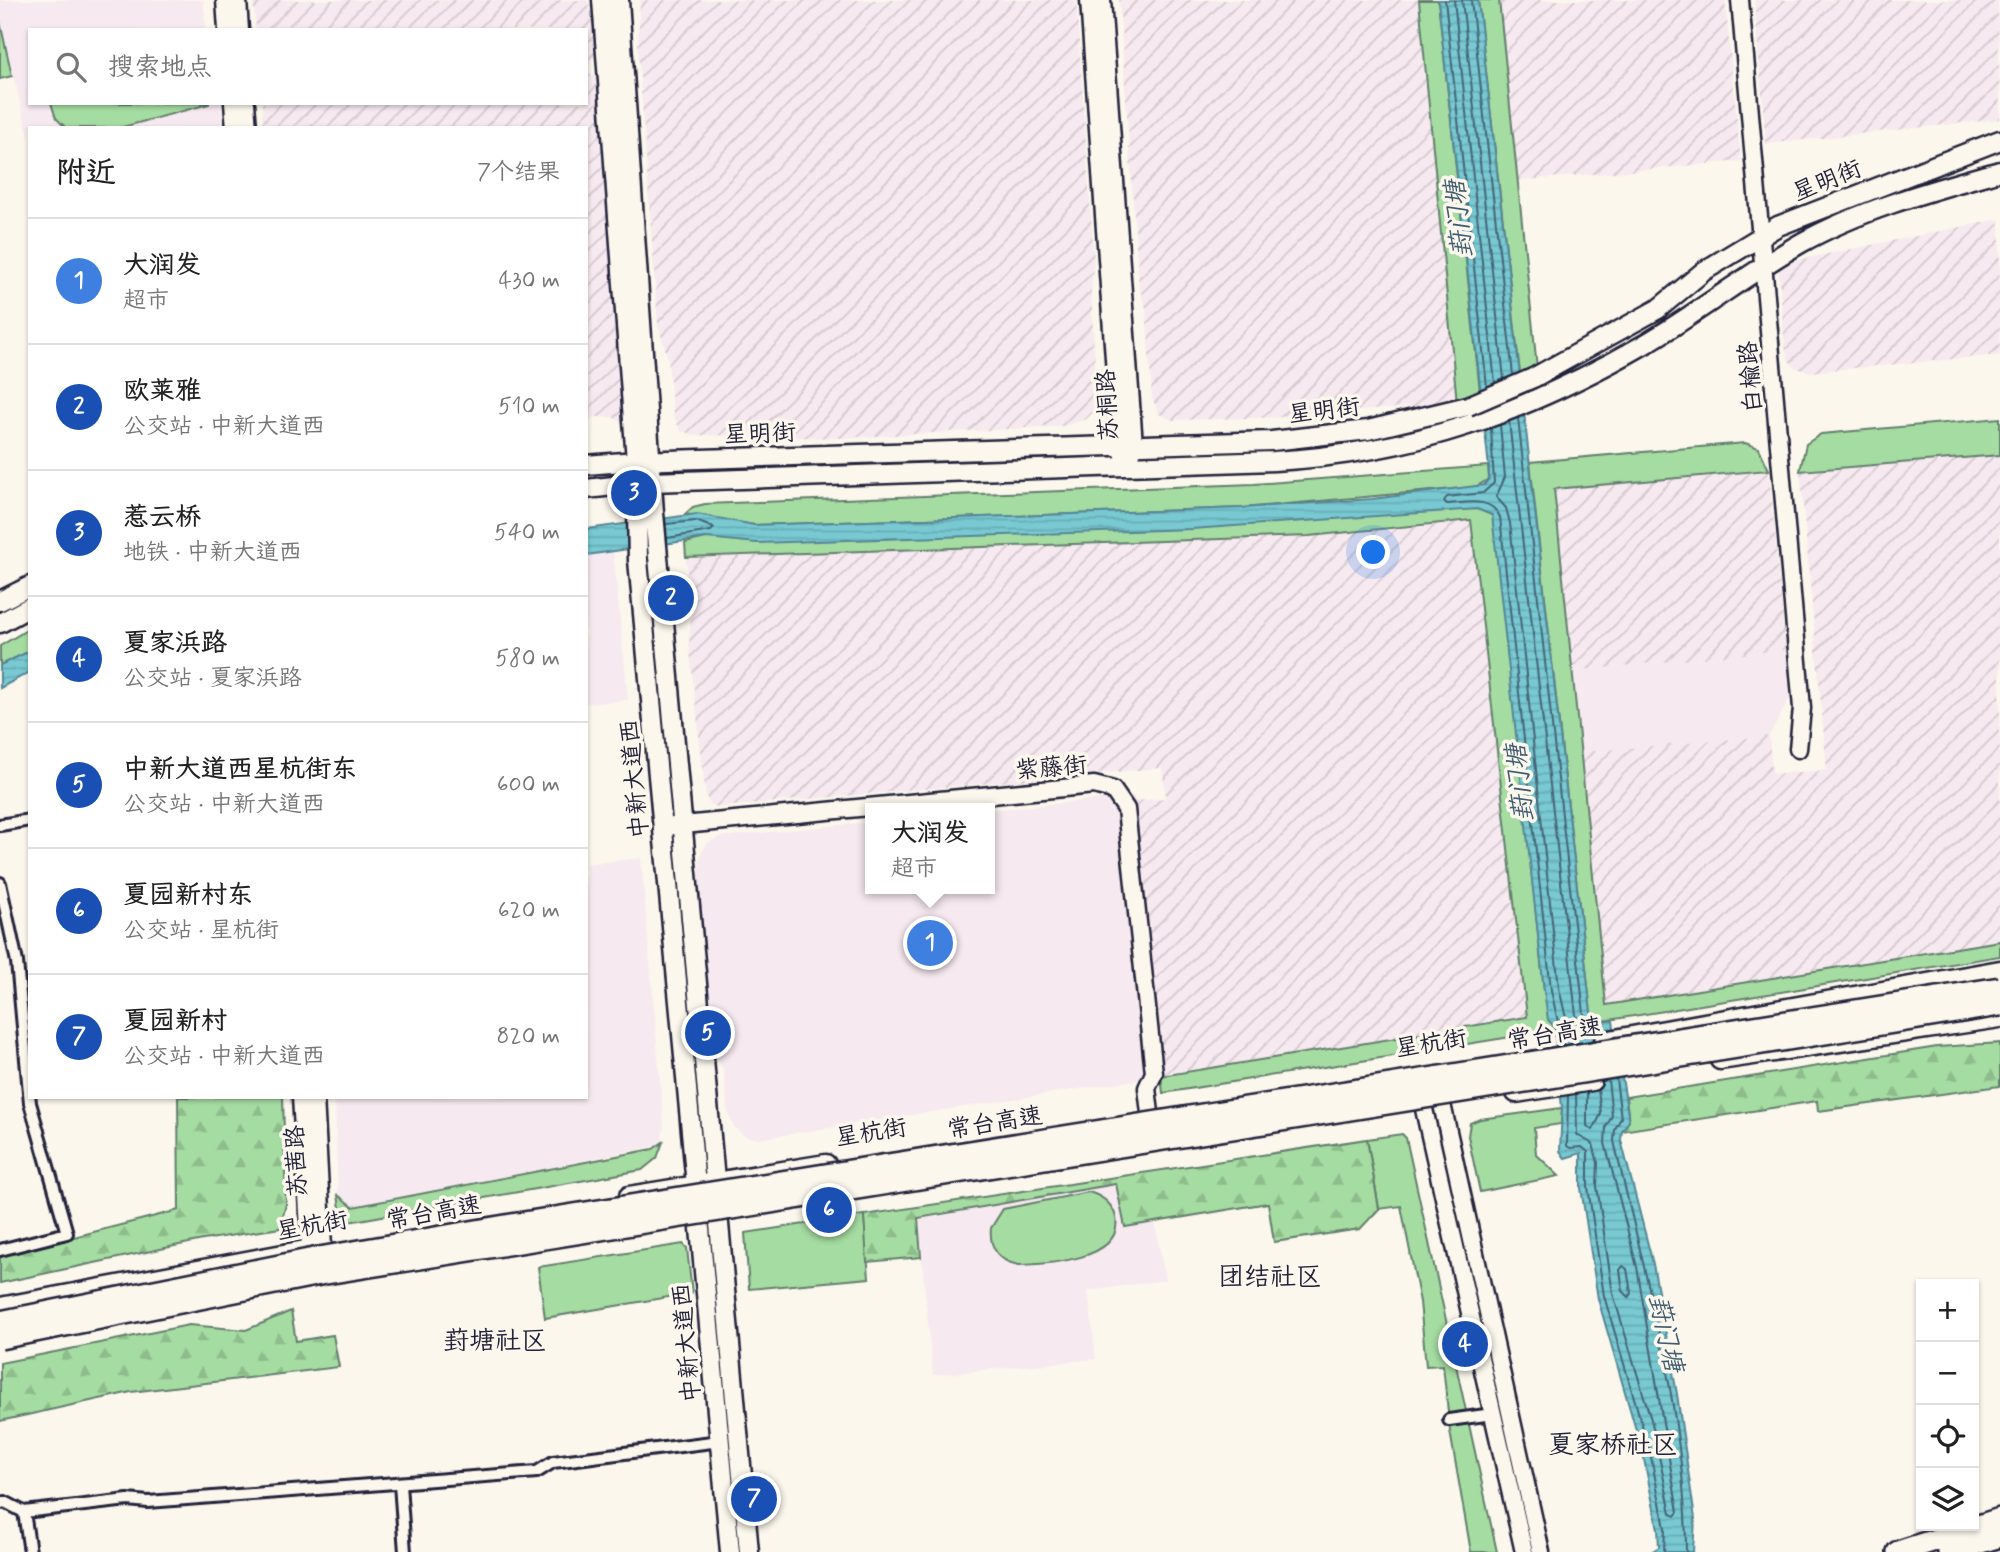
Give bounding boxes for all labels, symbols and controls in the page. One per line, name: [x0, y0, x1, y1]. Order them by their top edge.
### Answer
search box: [28, 28, 588, 105]
icon: search: [52, 48, 90, 86]
text: 搜索地点: [108, 51, 212, 85]
text: 附近: [56, 154, 116, 193]
street label: 星明街: [1788, 154, 1867, 209]
text: 7个结果: [477, 158, 560, 188]
water label: 葑门塘: [1439, 175, 1481, 259]
text: 大润发: [123, 249, 201, 283]
text: 1: [74, 266, 84, 296]
text: 430 m: [499, 266, 560, 296]
text: 超市: [123, 286, 169, 316]
street label: 白榆路: [1733, 340, 1770, 414]
street label: 苏桐路: [1091, 368, 1126, 442]
text: 欧莱雅: [123, 375, 201, 409]
text: 2: [73, 392, 85, 422]
text: 510 m: [498, 392, 560, 422]
street label: 星明街: [1287, 392, 1362, 431]
text: 公交站 · 中新大道西: [123, 412, 325, 442]
street label: 星明街: [724, 418, 797, 451]
pin: 3: [611, 467, 657, 519]
text: 惹云桥: [123, 501, 201, 535]
text: 3: [74, 518, 84, 548]
text: 540 m: [494, 518, 560, 548]
your location: [1356, 535, 1390, 569]
text: 地铁 · 中新大道西: [123, 538, 302, 568]
pin: 2: [648, 572, 694, 624]
text: 夏家浜路: [123, 627, 227, 661]
text: 4: [72, 644, 86, 674]
text: 580 m: [495, 644, 560, 674]
text: 公交站 · 夏家浜路: [123, 664, 302, 694]
street label: 中新大道西: [615, 718, 656, 840]
water label: 葑门塘: [1500, 739, 1542, 823]
street label: 紫藤街: [1014, 750, 1088, 787]
text: 中新大道西星杭街东: [123, 753, 357, 787]
text: 5: [72, 770, 86, 800]
text: 600 m: [497, 770, 560, 800]
text: 公交站 · 中新大道西: [123, 790, 325, 820]
popup: [865, 803, 995, 894]
text: 大润发: [891, 817, 969, 851]
text: 超市: [891, 854, 937, 884]
text: 夏园新村东: [123, 879, 253, 913]
text: 6: [73, 896, 85, 926]
text: 620 m: [498, 896, 560, 926]
text: 公交站 · 星杭街: [123, 916, 279, 946]
pin: 1: [907, 917, 953, 969]
text: 夏园新村: [123, 1005, 227, 1039]
pin: 5: [685, 1007, 731, 1059]
street label: 常台高速: [1505, 1012, 1605, 1057]
text: 7: [72, 1022, 86, 1052]
text: 820 m: [497, 1022, 560, 1052]
street label: 星杭街: [1393, 1024, 1469, 1065]
text: 公交站 · 中新大道西: [123, 1042, 325, 1072]
street label: 常台高速: [945, 1101, 1045, 1146]
street label: 星杭街: [833, 1113, 909, 1154]
street label: 苏茜路: [280, 1124, 315, 1198]
pin: 6: [806, 1184, 852, 1236]
street label: 常台高速: [384, 1190, 484, 1237]
street label: 星杭街: [274, 1205, 350, 1248]
district label: 团结社区: [1218, 1261, 1322, 1295]
map controls: [1916, 1279, 1979, 1531]
button: +: [1916, 1279, 1979, 1342]
street label: 中新大道西: [667, 1282, 708, 1404]
water label: 葑门塘: [1640, 1292, 1690, 1378]
pin: 4: [1442, 1318, 1488, 1370]
district label: 葑塘社区: [443, 1325, 547, 1359]
button: −: [1916, 1342, 1979, 1405]
button: locate: [1916, 1405, 1979, 1468]
district label: 夏家桥社区: [1548, 1429, 1678, 1463]
button: layers: [1916, 1468, 1979, 1531]
pin: 7: [731, 1473, 777, 1525]

